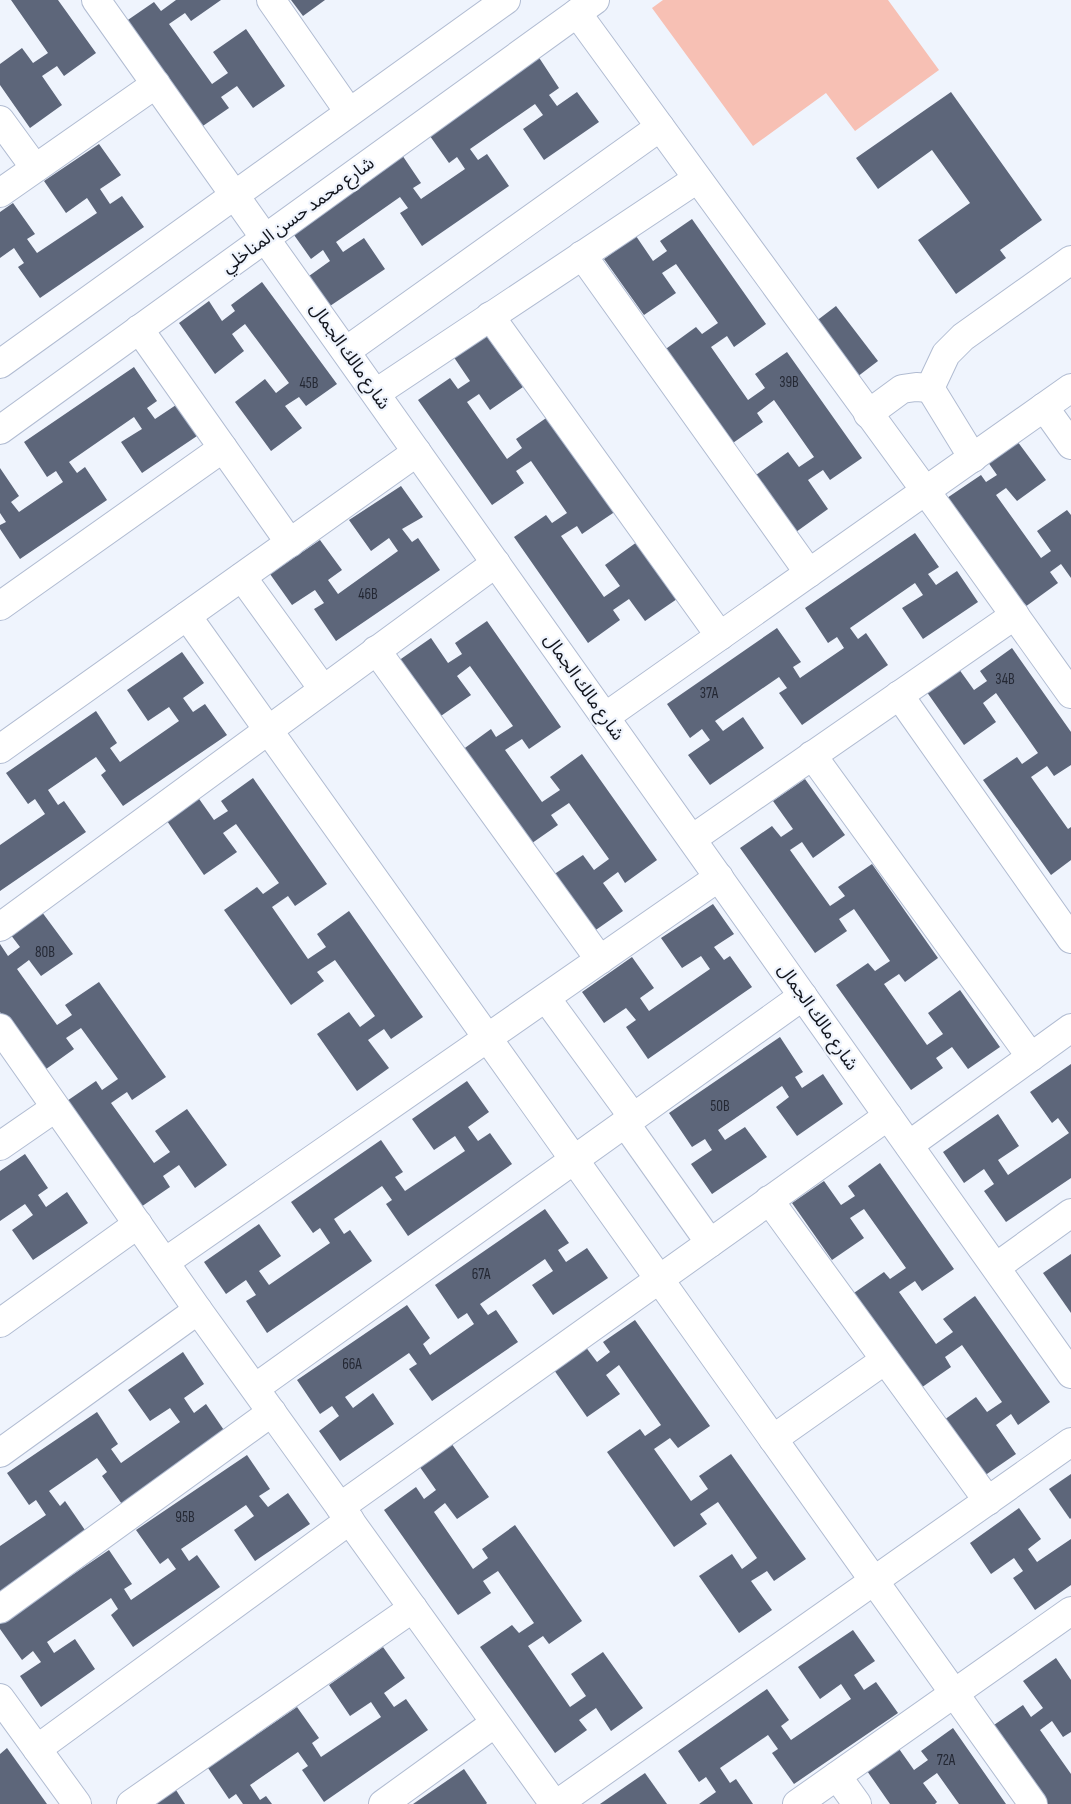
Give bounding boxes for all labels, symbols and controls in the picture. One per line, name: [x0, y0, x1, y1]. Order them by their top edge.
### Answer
street label: شارع محمد حسن المناخلي: [218, 153, 380, 280]
street label: شارع مالك الجمال: [303, 299, 395, 415]
house number: 39B: [779, 373, 799, 392]
house number: 45B: [299, 374, 319, 393]
house number: 46B: [358, 585, 378, 604]
street label: شارع مالك الجمال: [537, 630, 629, 746]
house number: 34B: [995, 670, 1015, 689]
house number: 37A: [700, 684, 719, 703]
house number: 80B: [35, 943, 55, 962]
street label: شارع مالك الجمال: [771, 960, 863, 1076]
house number: 50B: [710, 1097, 730, 1116]
house number: 67A: [472, 1265, 491, 1284]
house number: 66A: [342, 1355, 362, 1374]
house number: 95B: [175, 1508, 195, 1527]
house number: 72A: [937, 1751, 956, 1770]

